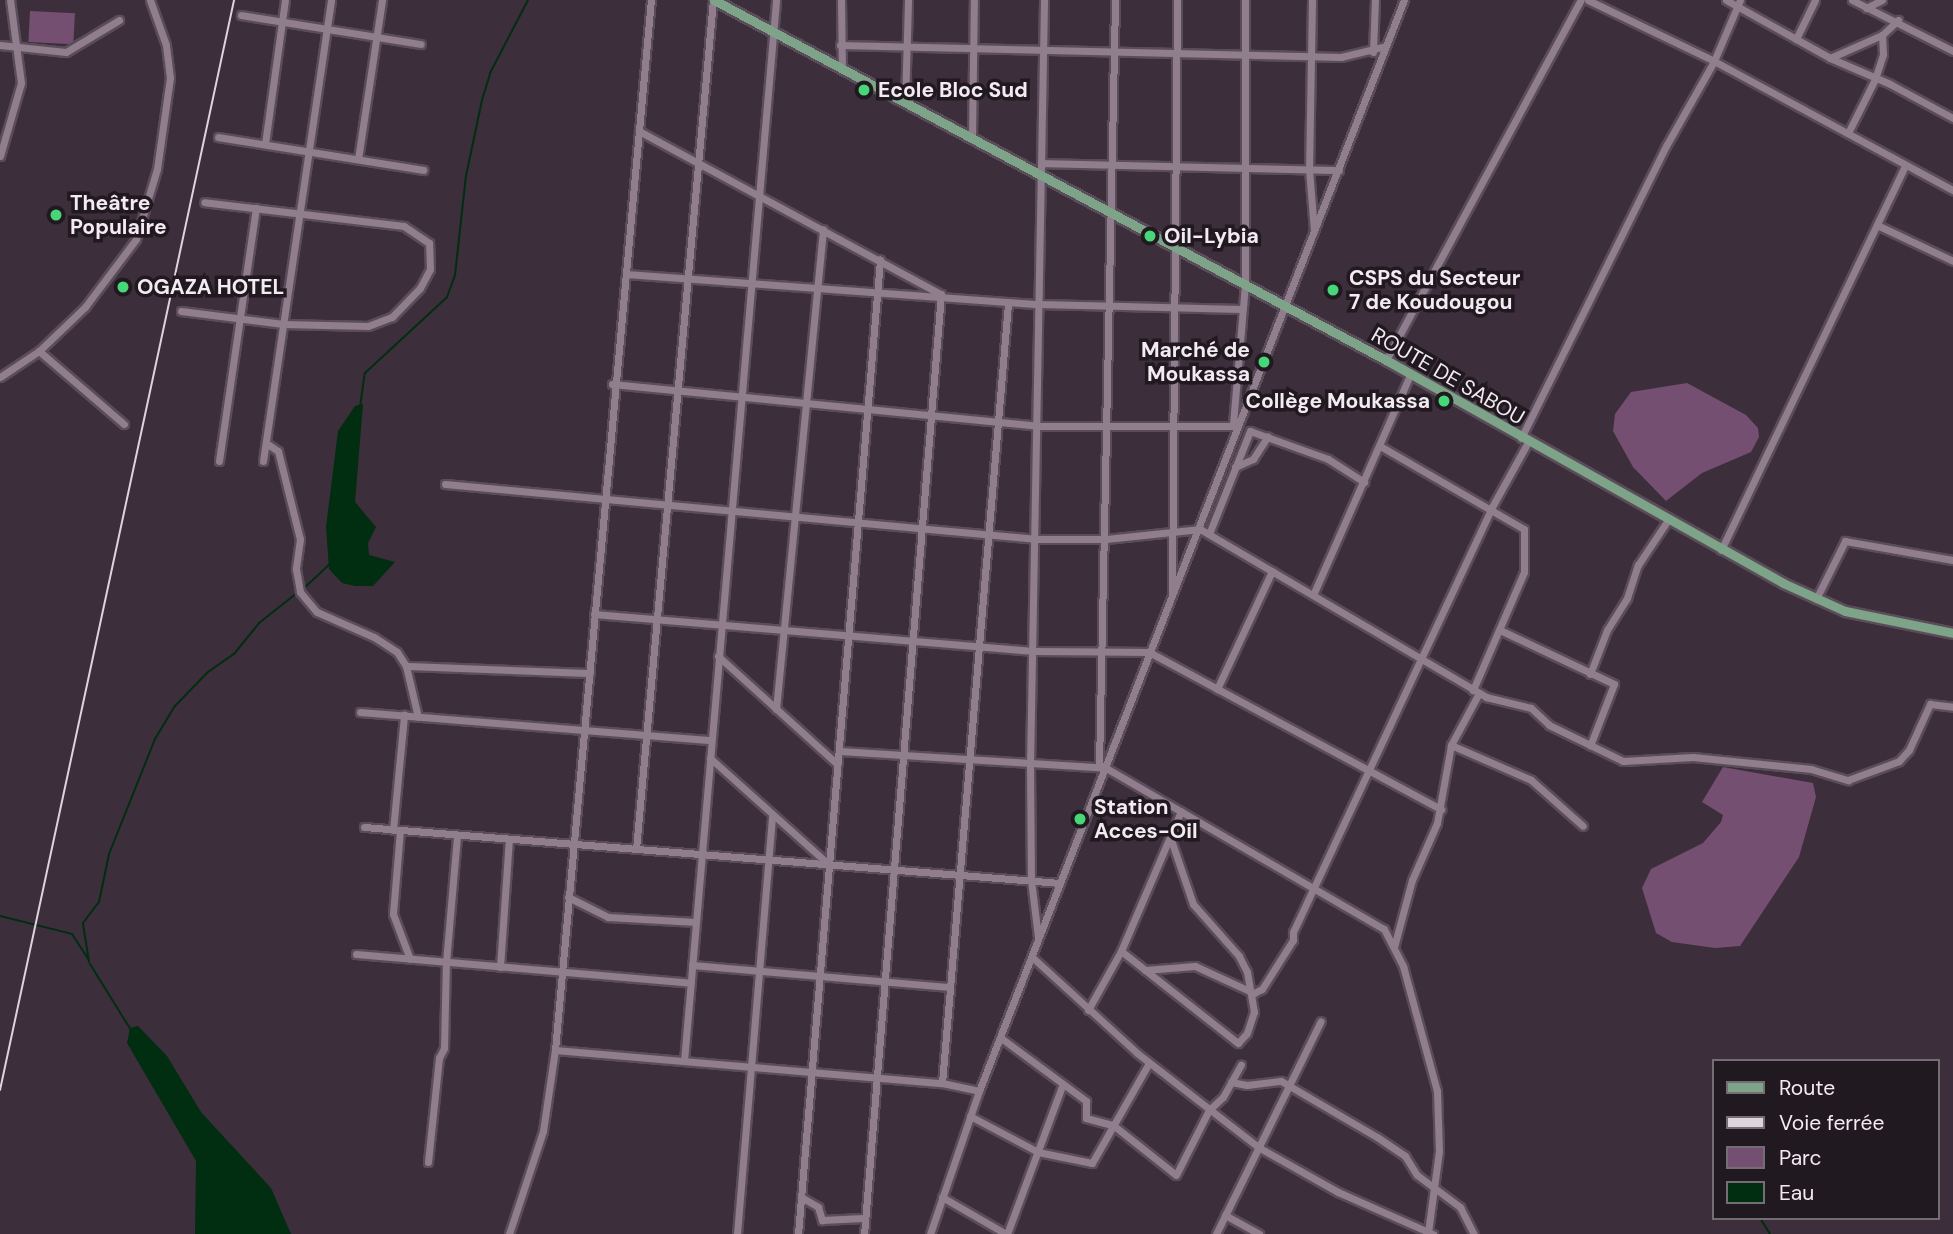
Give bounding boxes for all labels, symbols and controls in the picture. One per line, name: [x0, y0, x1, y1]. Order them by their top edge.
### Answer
place label: Ecole Bloc Sud: [878, 77, 1028, 103]
marker: Ecole Bloc Sud: [856, 82, 872, 98]
place label: Theâtre Populaire: [70, 190, 167, 240]
marker: Theâtre Populaire: [48, 207, 64, 223]
place label: Oil-Lybia: [1164, 223, 1259, 249]
marker: Oil-Lybia: [1142, 228, 1158, 244]
place label: CSPS du Secteur 7 de Koudougou: [1349, 265, 1520, 315]
place label: OGAZA HOTEL: [137, 274, 284, 300]
marker: OGAZA HOTEL: [115, 279, 131, 295]
marker: CSPS du Secteur 7 de Koudougou: [1323, 280, 1343, 300]
street label: ROUTE DE SABOU: [1367, 322, 1529, 430]
place label: Marché de Moukassa: [1141, 337, 1250, 387]
marker: Marché de Moukassa: [1256, 354, 1272, 370]
place label: Collège Moukassa: [1245, 388, 1430, 414]
marker: Collège Moukassa: [1436, 393, 1452, 409]
place label: Station Acces-Oil: [1094, 794, 1198, 844]
marker: Station Acces-Oil: [1072, 811, 1088, 827]
legend: [1712, 1059, 1939, 1220]
text: Route: [1779, 1074, 1835, 1102]
text: Voie ferrée: [1779, 1109, 1884, 1137]
text: Parc: [1779, 1144, 1822, 1172]
text: Eau: [1779, 1179, 1814, 1207]

